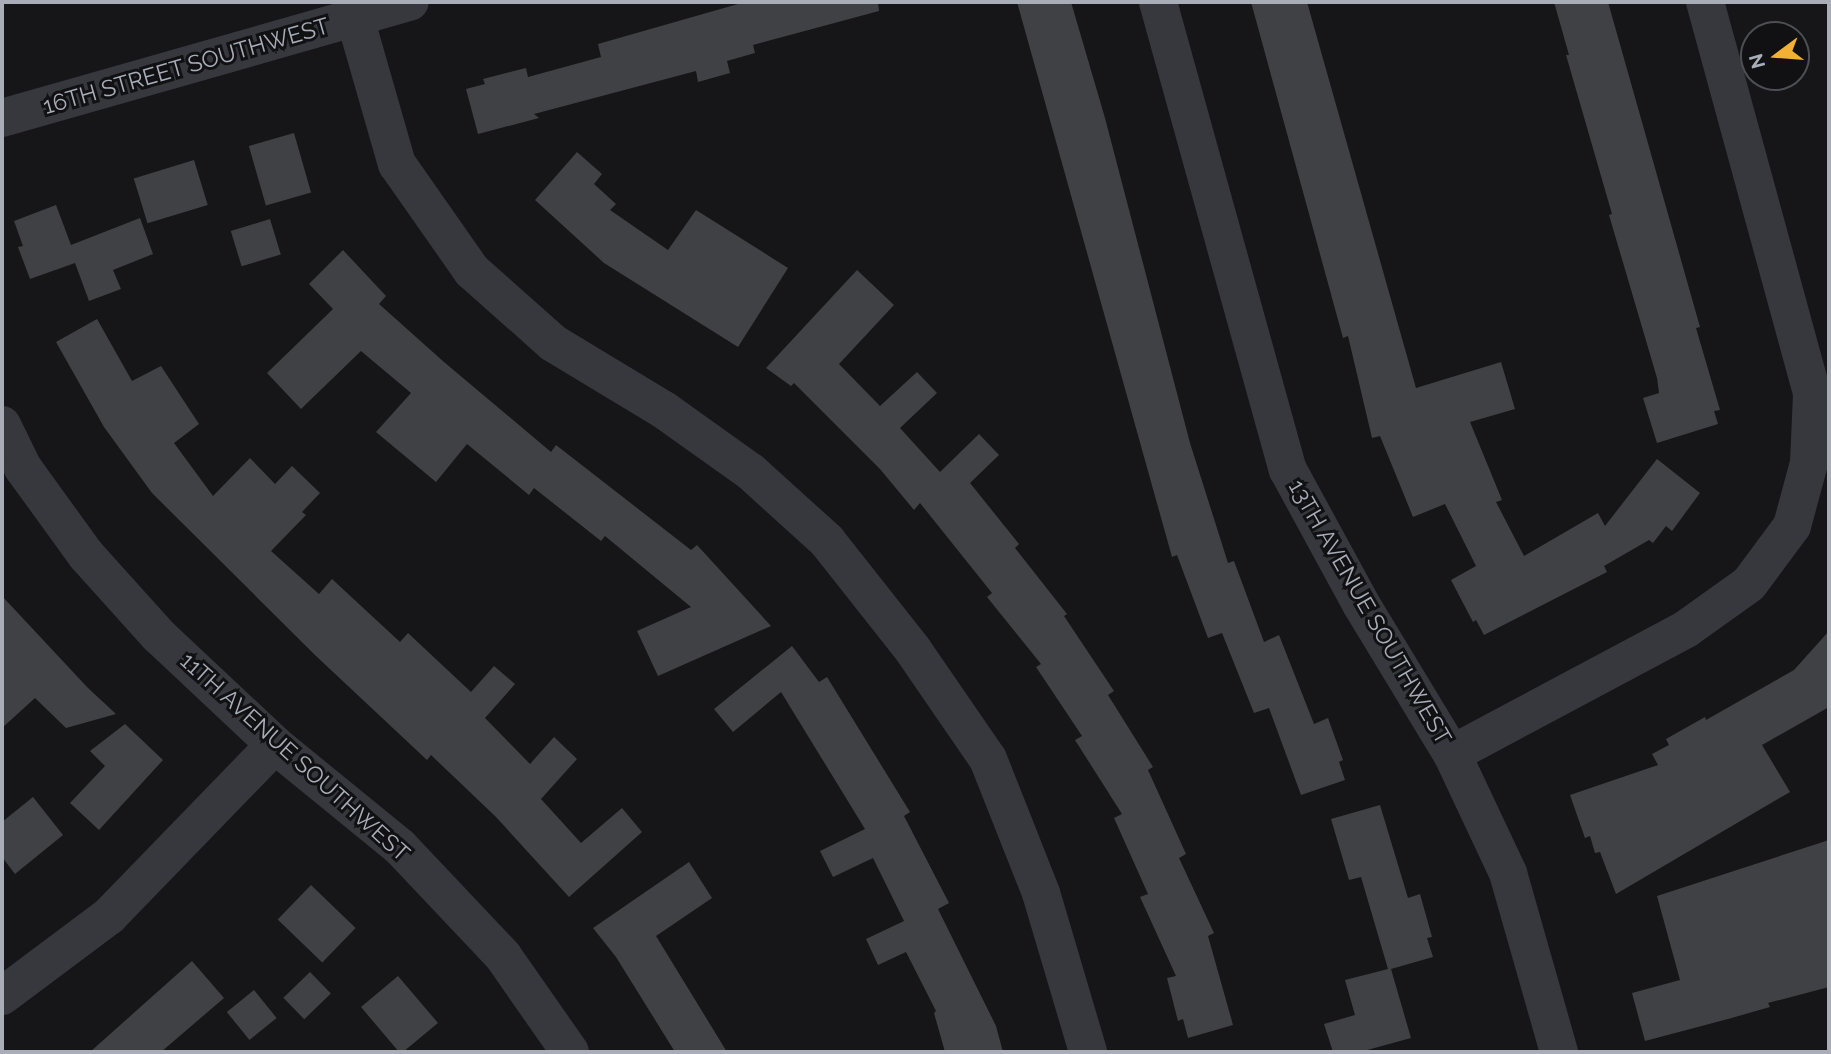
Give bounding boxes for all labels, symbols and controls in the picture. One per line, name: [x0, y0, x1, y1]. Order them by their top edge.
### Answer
street label: 16TH STREET SOUTHWEST: [40, 12, 332, 120]
north arrow: [1740, 21, 1810, 91]
text: N: [1744, 51, 1769, 71]
street label: 13TH AVENUE SOUTHWEST: [1283, 474, 1457, 750]
street label: 11TH AVENUE SOUTHWEST: [174, 647, 416, 867]

